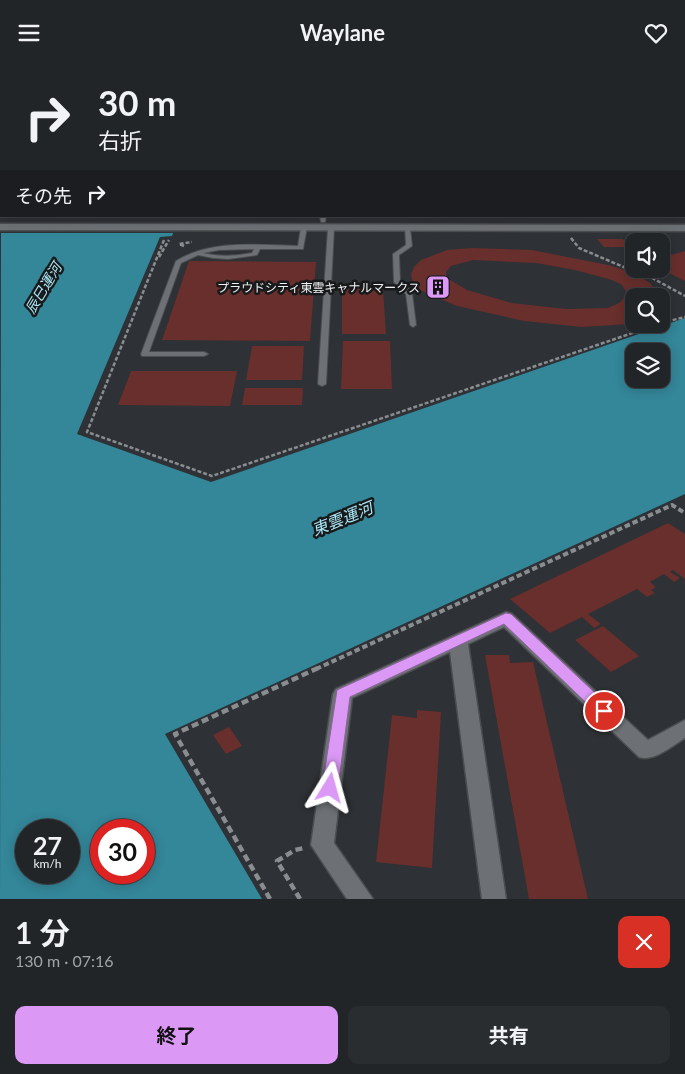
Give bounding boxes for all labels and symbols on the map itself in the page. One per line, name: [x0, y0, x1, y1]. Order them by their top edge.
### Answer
water label: 辰巳運河: [21, 257, 66, 316]
building icon: プラウドシティ東雲キャナルマークス: [425, 274, 451, 300]
place label: プラウドシティ東雲キャナルマークス: [217, 280, 420, 295]
water label: 東雲運河: [309, 496, 378, 539]
pin: [583, 690, 625, 732]
position arrow: [303, 761, 355, 813]
speed limit sign: 30: [90, 819, 155, 884]

